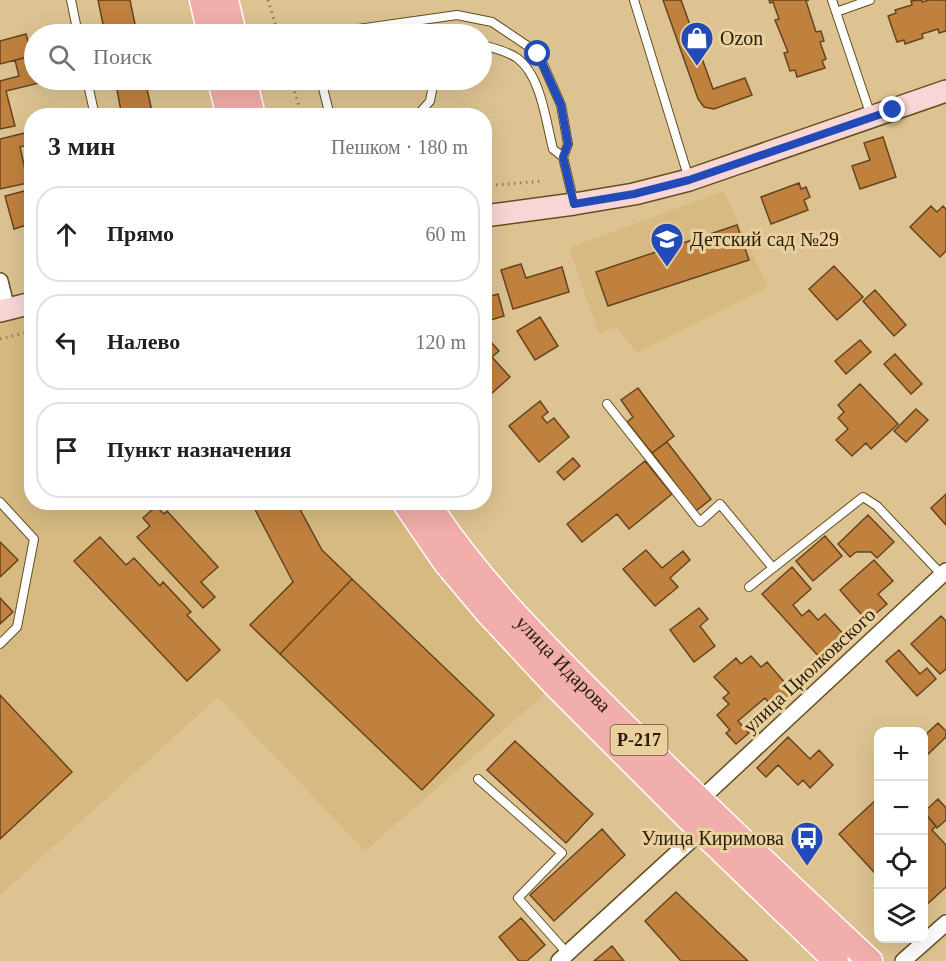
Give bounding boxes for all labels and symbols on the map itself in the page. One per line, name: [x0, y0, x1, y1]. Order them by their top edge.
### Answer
shop icon: Ozon: [679, 20, 715, 67]
place label: Ozon: [720, 27, 763, 49]
route start: [524, 40, 550, 66]
route end: [879, 96, 905, 122]
school or university icon: Детский сад №29: [649, 221, 685, 268]
place label: Детский сад №29: [690, 228, 839, 251]
street label: улица Циолковского: [738, 603, 880, 738]
street label: улица Идарова: [511, 611, 616, 717]
road number: Р-217: [610, 725, 668, 755]
bus stop icon: Улица Киримова: [789, 820, 825, 867]
place label: Улица Киримова: [641, 827, 784, 850]

